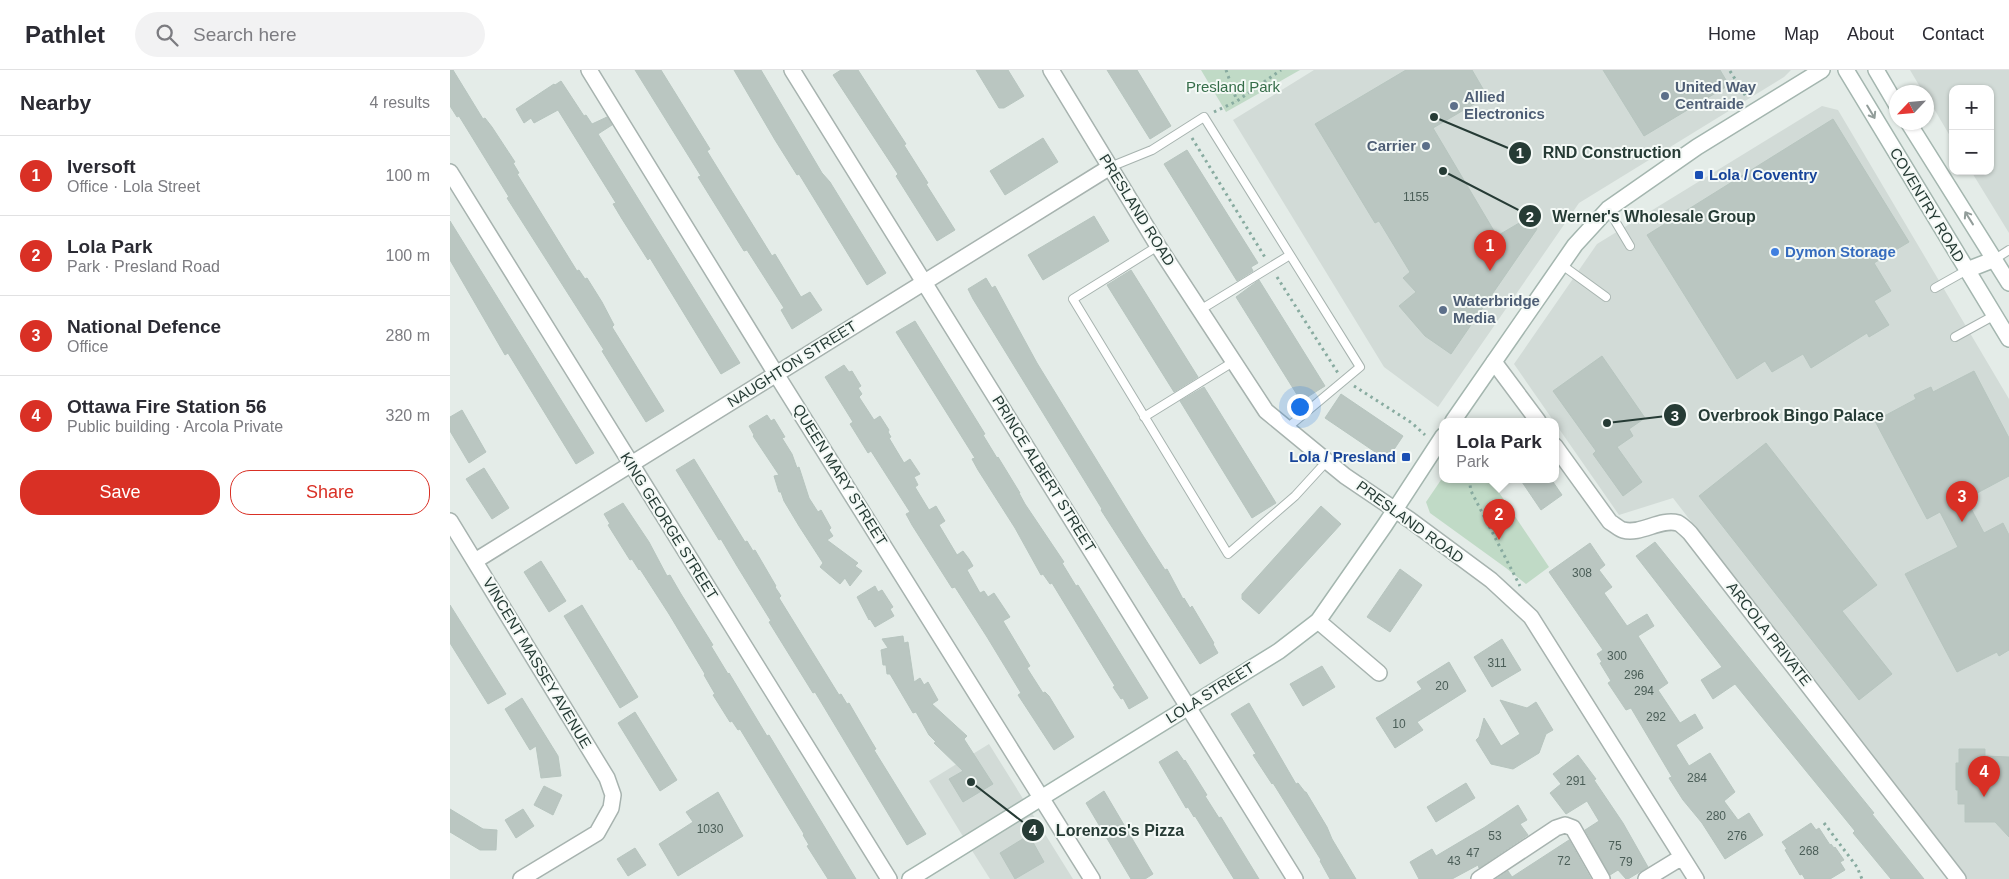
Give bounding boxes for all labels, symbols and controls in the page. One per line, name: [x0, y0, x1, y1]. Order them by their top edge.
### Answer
search box: [135, 12, 485, 57]
text: Pathlet: [25, 21, 105, 48]
icon: search: [153, 21, 181, 49]
text: Search here: [193, 24, 297, 45]
text: Home: [1708, 24, 1756, 44]
text: Map: [1784, 24, 1819, 44]
text: About: [1847, 24, 1894, 44]
text: Contact: [1922, 24, 1984, 44]
park label: Presland Park: [1186, 78, 1281, 95]
place label: United Way Centraide: [1675, 78, 1757, 112]
north arrow: [1889, 85, 1934, 130]
map controls: [1949, 85, 1994, 175]
button: +: [1949, 85, 1994, 130]
place label: Allied Electronics: [1464, 88, 1545, 122]
marker: United Way Centraide: [1659, 90, 1671, 102]
text: Nearby: [20, 91, 91, 114]
text: 4 results: [370, 94, 430, 111]
marker: Allied Electronics: [1448, 100, 1460, 112]
one-way arrow: [1865, 105, 1876, 119]
button: −: [1949, 130, 1994, 175]
place label: Carrier: [1367, 137, 1416, 154]
callout: RND Construction: [1508, 137, 1691, 168]
marker: Carrier: [1420, 140, 1432, 152]
text: 1: [1516, 144, 1524, 161]
text: RND Construction: [1543, 144, 1681, 161]
street label: COVENTRY ROAD: [1887, 145, 1968, 265]
street label: PRESLAND ROAD: [1096, 151, 1179, 269]
text: Iversoft: [67, 156, 136, 177]
place label: Lola / Coventry: [1709, 166, 1818, 183]
text: 1: [32, 167, 40, 184]
text: 100 m: [386, 167, 430, 184]
marker: Lola / Coventry: [1693, 169, 1705, 181]
text: Office · Lola Street: [67, 178, 200, 195]
house number: 1155: [1403, 190, 1429, 204]
callout: Werner's Wholesale Group: [1518, 201, 1766, 232]
text: 2: [1526, 208, 1534, 225]
text: Werner's Wholesale Group: [1552, 208, 1756, 225]
one-way arrow: [1963, 212, 1973, 226]
pin: 1: [1474, 230, 1506, 271]
text: Lola Park: [67, 236, 153, 257]
place label: Dymon Storage: [1785, 243, 1896, 260]
marker: Dymon Storage: [1769, 246, 1781, 258]
text: 2: [32, 247, 40, 264]
text: 100 m: [386, 247, 430, 264]
text: Park · Presland Road: [67, 258, 220, 275]
place label: Waterbridge Media: [1453, 292, 1540, 326]
marker: Waterbridge Media: [1437, 304, 1449, 316]
text: National Defence: [67, 316, 221, 337]
street label: NAUGHTON STREET: [724, 317, 859, 410]
text: 3: [32, 327, 40, 344]
text: 280 m: [386, 327, 430, 344]
text: Office: [67, 338, 109, 355]
street label: PRINCE ALBERT STREET: [989, 392, 1100, 555]
your location: [1287, 394, 1313, 420]
text: Ottawa Fire Station 56: [67, 396, 267, 417]
callout: Overbrook Bingo Palace: [1663, 400, 1894, 431]
street label: QUEEN MARY STREET: [790, 401, 891, 549]
text: 4: [32, 407, 40, 424]
text: 320 m: [386, 407, 430, 424]
text: 3: [1671, 407, 1679, 424]
text: Overbrook Bingo Palace: [1698, 407, 1884, 424]
text: Public building · Arcola Private: [67, 418, 283, 435]
popup: [1439, 418, 1559, 483]
text: Lola Park: [1456, 431, 1542, 452]
place label: Lola / Presland: [1289, 448, 1396, 465]
street label: KING GEORGE STREET: [617, 449, 722, 602]
marker: Lola / Presland: [1400, 451, 1412, 463]
text: Park: [1456, 453, 1489, 470]
button: Save: [20, 470, 220, 515]
button: Share: [230, 470, 430, 515]
street label: PRESLAND ROAD: [1353, 477, 1467, 566]
pin: 3: [1946, 481, 1978, 522]
pin: 2: [1483, 499, 1515, 540]
house number: 308: [1572, 566, 1592, 580]
street label: VINCENT MASSEY AVENUE: [480, 574, 595, 751]
street label: ARCOLA PRIVATE: [1724, 578, 1815, 689]
house number: 300: [1607, 649, 1627, 663]
house number: 311: [1487, 656, 1507, 670]
street label: LOLA STREET: [1162, 659, 1257, 727]
house number: 296: [1624, 668, 1644, 682]
house number: 20: [1435, 679, 1449, 693]
house number: 294: [1634, 684, 1654, 698]
house number: 292: [1646, 710, 1666, 724]
house number: 10: [1392, 717, 1406, 731]
pin: 4: [1968, 756, 2000, 797]
house number: 284: [1687, 771, 1707, 785]
house number: 291: [1566, 774, 1586, 788]
house number: 280: [1706, 809, 1726, 823]
callout: Lorenzos's Pizza: [1021, 814, 1194, 845]
text: 4: [1029, 821, 1038, 838]
house number: 1030: [697, 822, 724, 836]
text: Lorenzos's Pizza: [1056, 822, 1184, 839]
house number: 53: [1488, 829, 1502, 843]
house number: 276: [1727, 829, 1747, 843]
house number: 75: [1608, 839, 1622, 853]
house number: 268: [1799, 844, 1819, 858]
house number: 47: [1466, 846, 1480, 860]
house number: 43: [1447, 854, 1461, 868]
house number: 72: [1557, 854, 1571, 868]
house number: 79: [1619, 855, 1633, 869]

